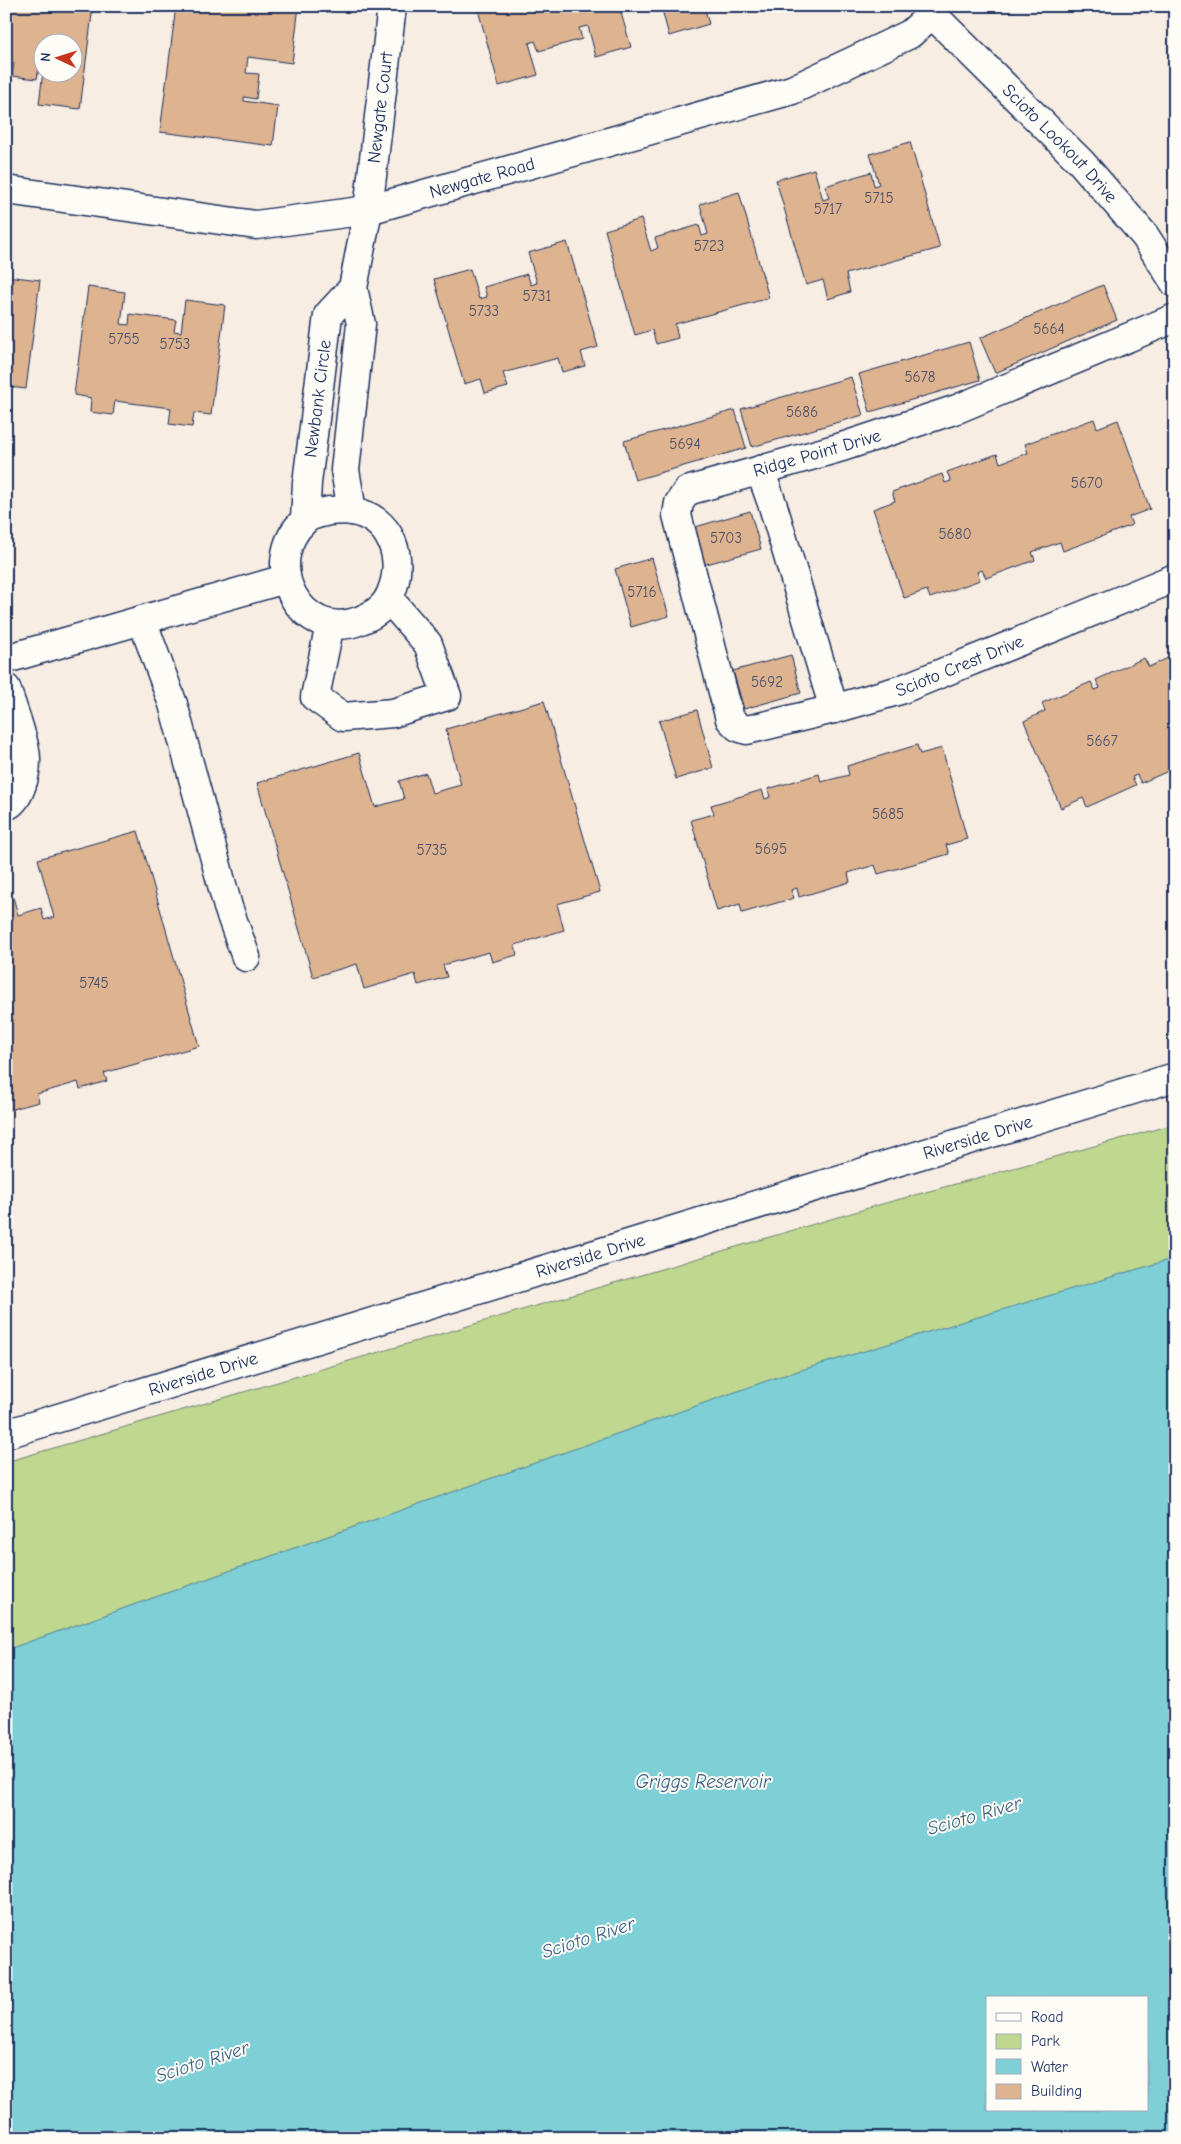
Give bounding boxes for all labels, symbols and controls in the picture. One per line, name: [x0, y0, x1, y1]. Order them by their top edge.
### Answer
north arrow: [32, 32, 82, 82]
street label: Newgate Court: [364, 50, 398, 164]
text: N: [37, 52, 54, 62]
street label: Scioto Lookout Drive: [998, 80, 1122, 207]
street label: Newgate Road: [427, 153, 537, 203]
house number: 5715: [864, 189, 894, 207]
house number: 5717: [814, 200, 842, 218]
house number: 5723: [694, 237, 724, 255]
house number: 5731: [523, 287, 551, 305]
house number: 5733: [469, 302, 499, 320]
house number: 5664: [1033, 320, 1065, 338]
house number: 5755: [108, 330, 140, 348]
house number: 5753: [160, 335, 190, 353]
street label: Newbank Circle: [300, 339, 336, 459]
house number: 5678: [904, 368, 936, 386]
house number: 5686: [786, 403, 818, 421]
street label: Ridge Point Drive: [751, 425, 883, 482]
house number: 5694: [669, 435, 701, 453]
house number: 5670: [1071, 474, 1103, 492]
house number: 5680: [938, 525, 972, 543]
house number: 5703: [710, 529, 742, 547]
house number: 5716: [627, 583, 657, 601]
street label: Scioto Crest Drive: [892, 631, 1027, 702]
house number: 5692: [751, 673, 783, 691]
house number: 5667: [1086, 732, 1118, 750]
house number: 5685: [872, 805, 904, 823]
house number: 5695: [755, 840, 787, 858]
house number: 5735: [417, 841, 447, 859]
house number: 5745: [79, 974, 109, 992]
street label: Riverside Drive: [921, 1111, 1035, 1164]
street label: Riverside Drive: [533, 1229, 648, 1283]
street label: Riverside Drive: [146, 1348, 260, 1401]
water label: Griggs Reservoir: [635, 1771, 772, 1793]
water label: Scioto River: [925, 1792, 1025, 1840]
water label: Scioto River: [539, 1912, 639, 1963]
legend: [986, 1996, 1148, 2112]
text: Road: [1031, 2008, 1063, 2026]
text: Park: [1031, 2032, 1060, 2050]
water label: Scioto River: [153, 2036, 253, 2087]
text: Water: [1031, 2058, 1068, 2076]
text: Building: [1031, 2082, 1082, 2100]

